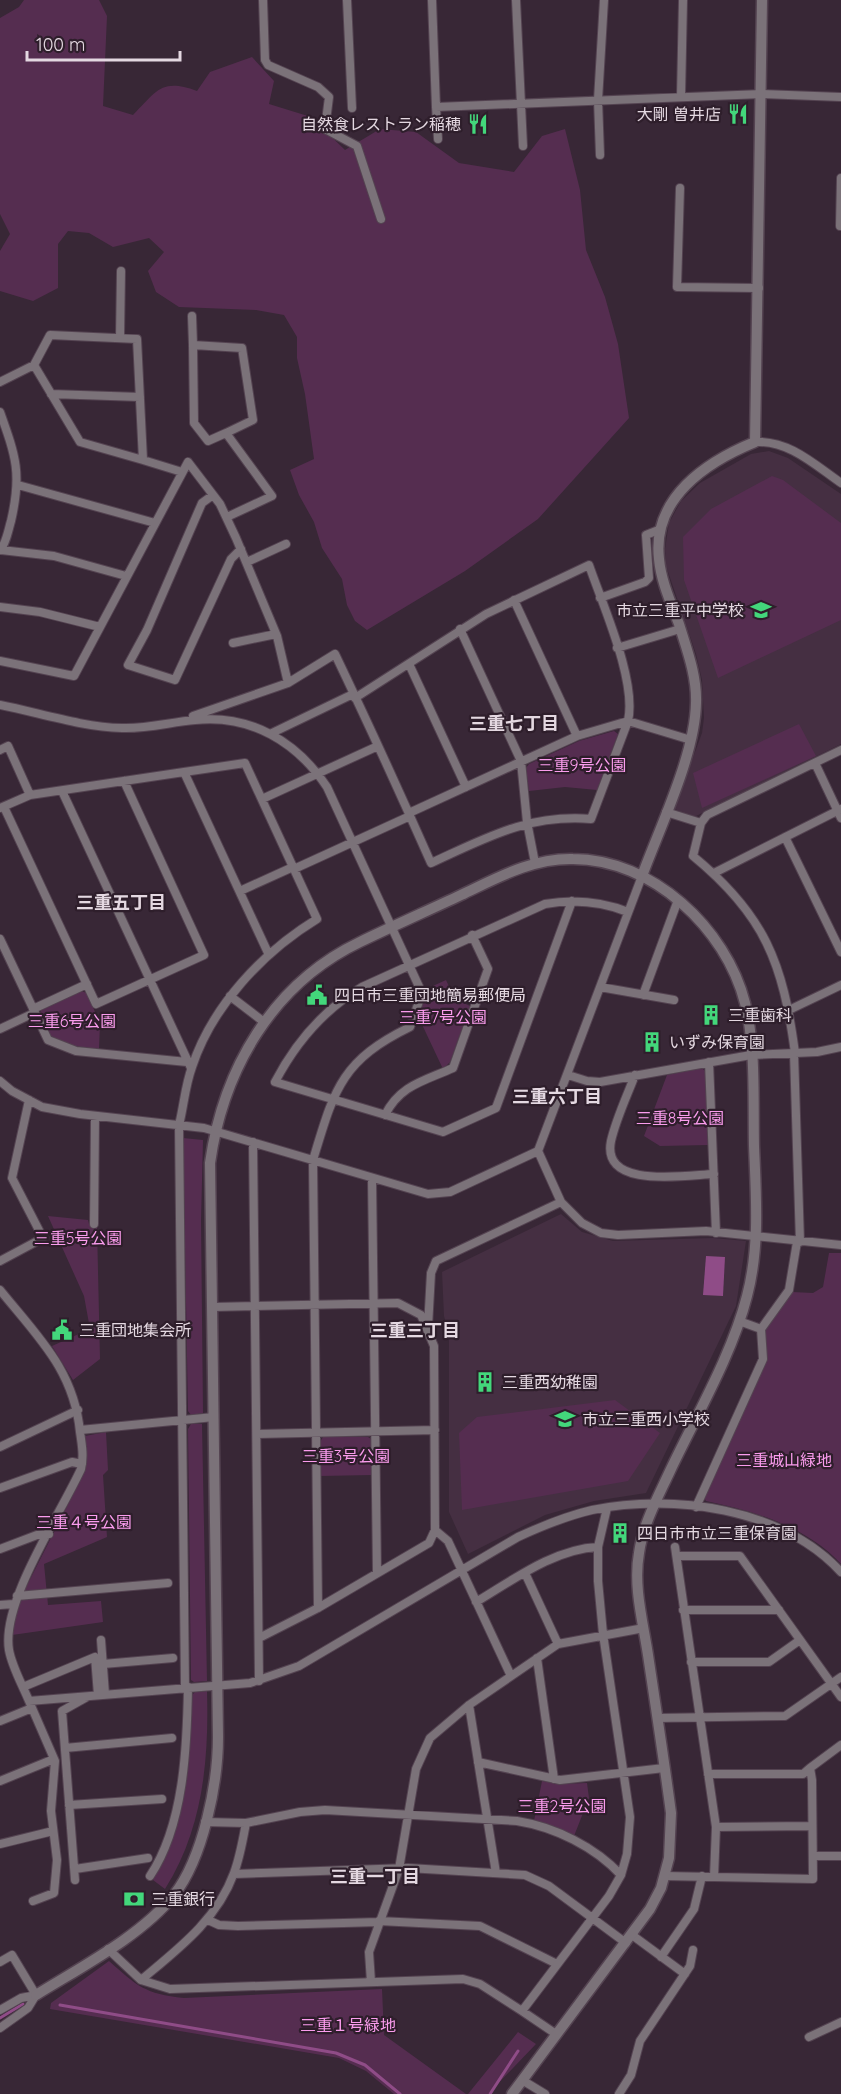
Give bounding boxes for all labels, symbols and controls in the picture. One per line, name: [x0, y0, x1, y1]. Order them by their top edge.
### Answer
scale bar: [27, 24, 180, 62]
text: 100 m: [36, 33, 85, 56]
restaurant icon: 大剛 曽井店: [726, 102, 750, 126]
place label: 大剛 曽井店: [637, 104, 721, 124]
restaurant icon: 自然食レストラン稲穂: [466, 112, 490, 136]
place label: 自然食レストラン稲穂: [301, 114, 461, 134]
school or university icon: 市立三重平中学校: [749, 598, 773, 622]
place label: 市立三重平中学校: [616, 600, 744, 620]
district label: 三重七丁目: [469, 712, 559, 735]
park label: 三重9号公園: [538, 755, 626, 775]
district label: 三重五丁目: [76, 891, 166, 914]
public building icon: 四日市三重団地簡易郵便局: [305, 983, 329, 1007]
place label: 四日市三重団地簡易郵便局: [334, 985, 526, 1005]
building icon: 三重歯科: [699, 1003, 723, 1027]
place label: 三重歯科: [728, 1005, 792, 1025]
park label: 三重7号公園: [399, 1007, 487, 1027]
park label: 三重6号公園: [28, 1011, 116, 1031]
building icon: いずみ保育園: [640, 1030, 664, 1054]
place label: いずみ保育園: [669, 1032, 765, 1052]
district label: 三重六丁目: [512, 1085, 602, 1108]
park label: 三重8号公園: [636, 1108, 724, 1128]
park label: 三重5号公園: [34, 1228, 122, 1248]
public building icon: 三重団地集会所: [50, 1318, 74, 1342]
district label: 三重三丁目: [370, 1319, 460, 1342]
place label: 三重団地集会所: [79, 1320, 191, 1340]
building icon: 三重西幼稚園: [473, 1370, 497, 1394]
place label: 三重西幼稚園: [502, 1372, 598, 1392]
school or university icon: 市立三重西小学校: [553, 1407, 577, 1431]
place label: 市立三重西小学校: [582, 1409, 710, 1429]
park label: 三重3号公園: [302, 1446, 390, 1466]
park label: 三重城山緑地: [736, 1450, 832, 1470]
park label: 三重４号公園: [36, 1512, 132, 1532]
building icon: 四日市市立三重保育園: [608, 1521, 632, 1545]
place label: 四日市市立三重保育園: [637, 1523, 797, 1543]
park label: 三重2号公園: [518, 1796, 606, 1816]
district label: 三重一丁目: [330, 1865, 420, 1888]
bank icon: 三重銀行: [122, 1887, 146, 1911]
place label: 三重銀行: [151, 1889, 215, 1909]
park label: 三重１号緑地: [300, 2015, 396, 2035]

